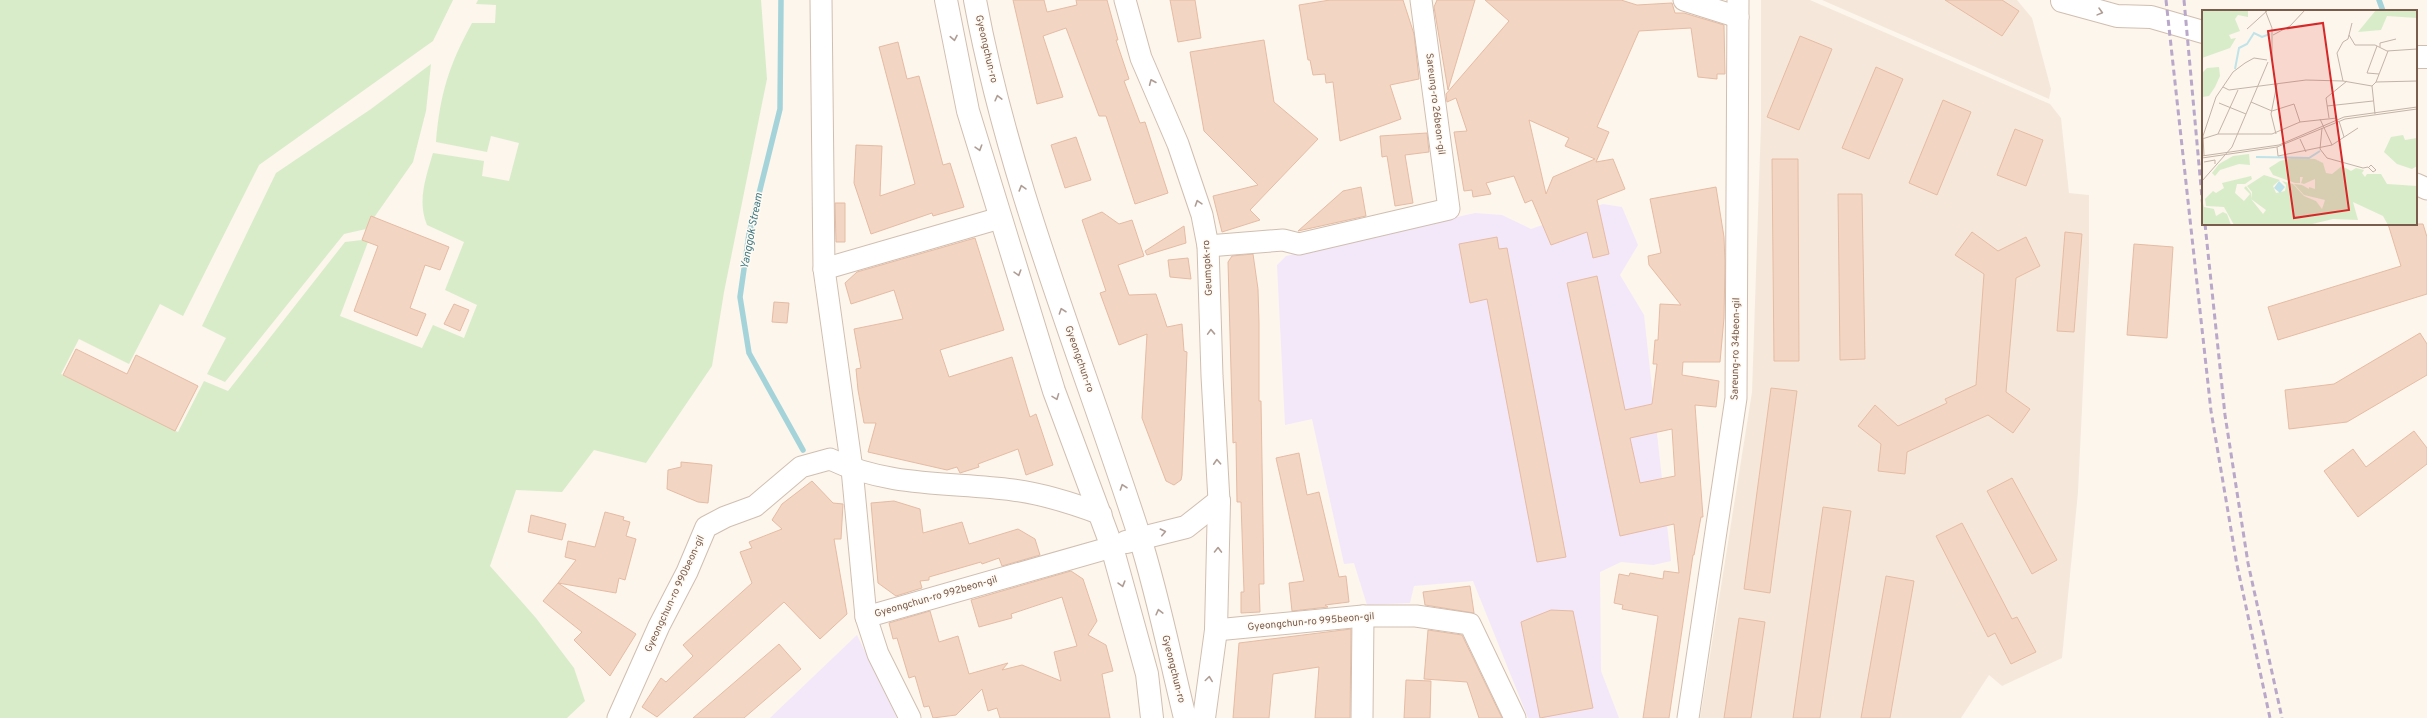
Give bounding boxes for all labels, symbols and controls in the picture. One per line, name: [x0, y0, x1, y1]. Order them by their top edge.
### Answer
one-way arrow: [2097, 7, 2103, 15]
inset map: [2202, 10, 2417, 225]
street label: Gyeongchun-ro: [972, 14, 1000, 85]
one-way arrow: [949, 35, 958, 41]
street label: Sareung-ro 26beon-gil: [1422, 52, 1448, 156]
one-way arrow: [1148, 79, 1156, 86]
one-way arrow: [994, 95, 1003, 102]
one-way arrow: [974, 145, 983, 152]
one-way arrow: [1018, 184, 1027, 191]
water label: Yanggok Stream: [738, 192, 766, 270]
one-way arrow: [1194, 200, 1203, 207]
street label: Geumgok-ro: [1200, 239, 1216, 296]
one-way arrow: [1013, 269, 1022, 276]
street label: Sareung-ro 34beon-gil: [1729, 298, 1743, 400]
one-way arrow: [1058, 308, 1067, 315]
street label: Gyeongchun-ro: [1062, 324, 1097, 394]
one-way arrow: [1206, 329, 1215, 335]
one-way arrow: [1052, 393, 1060, 400]
one-way arrow: [1212, 459, 1221, 465]
one-way arrow: [1119, 484, 1127, 491]
one-way arrow: [1159, 528, 1166, 537]
street label: Gyeongchun-ro 990beon-gil: [642, 533, 708, 655]
one-way arrow: [1214, 547, 1222, 553]
street label: Gyeongchun-ro 992beon-gil: [873, 573, 999, 621]
one-way arrow: [1117, 580, 1126, 587]
one-way arrow: [1155, 609, 1164, 616]
street label: Gyeongchun-ro 995beon-gil: [1247, 610, 1375, 634]
street label: Gyeongchun-ro: [1158, 634, 1188, 705]
one-way arrow: [1204, 676, 1213, 682]

